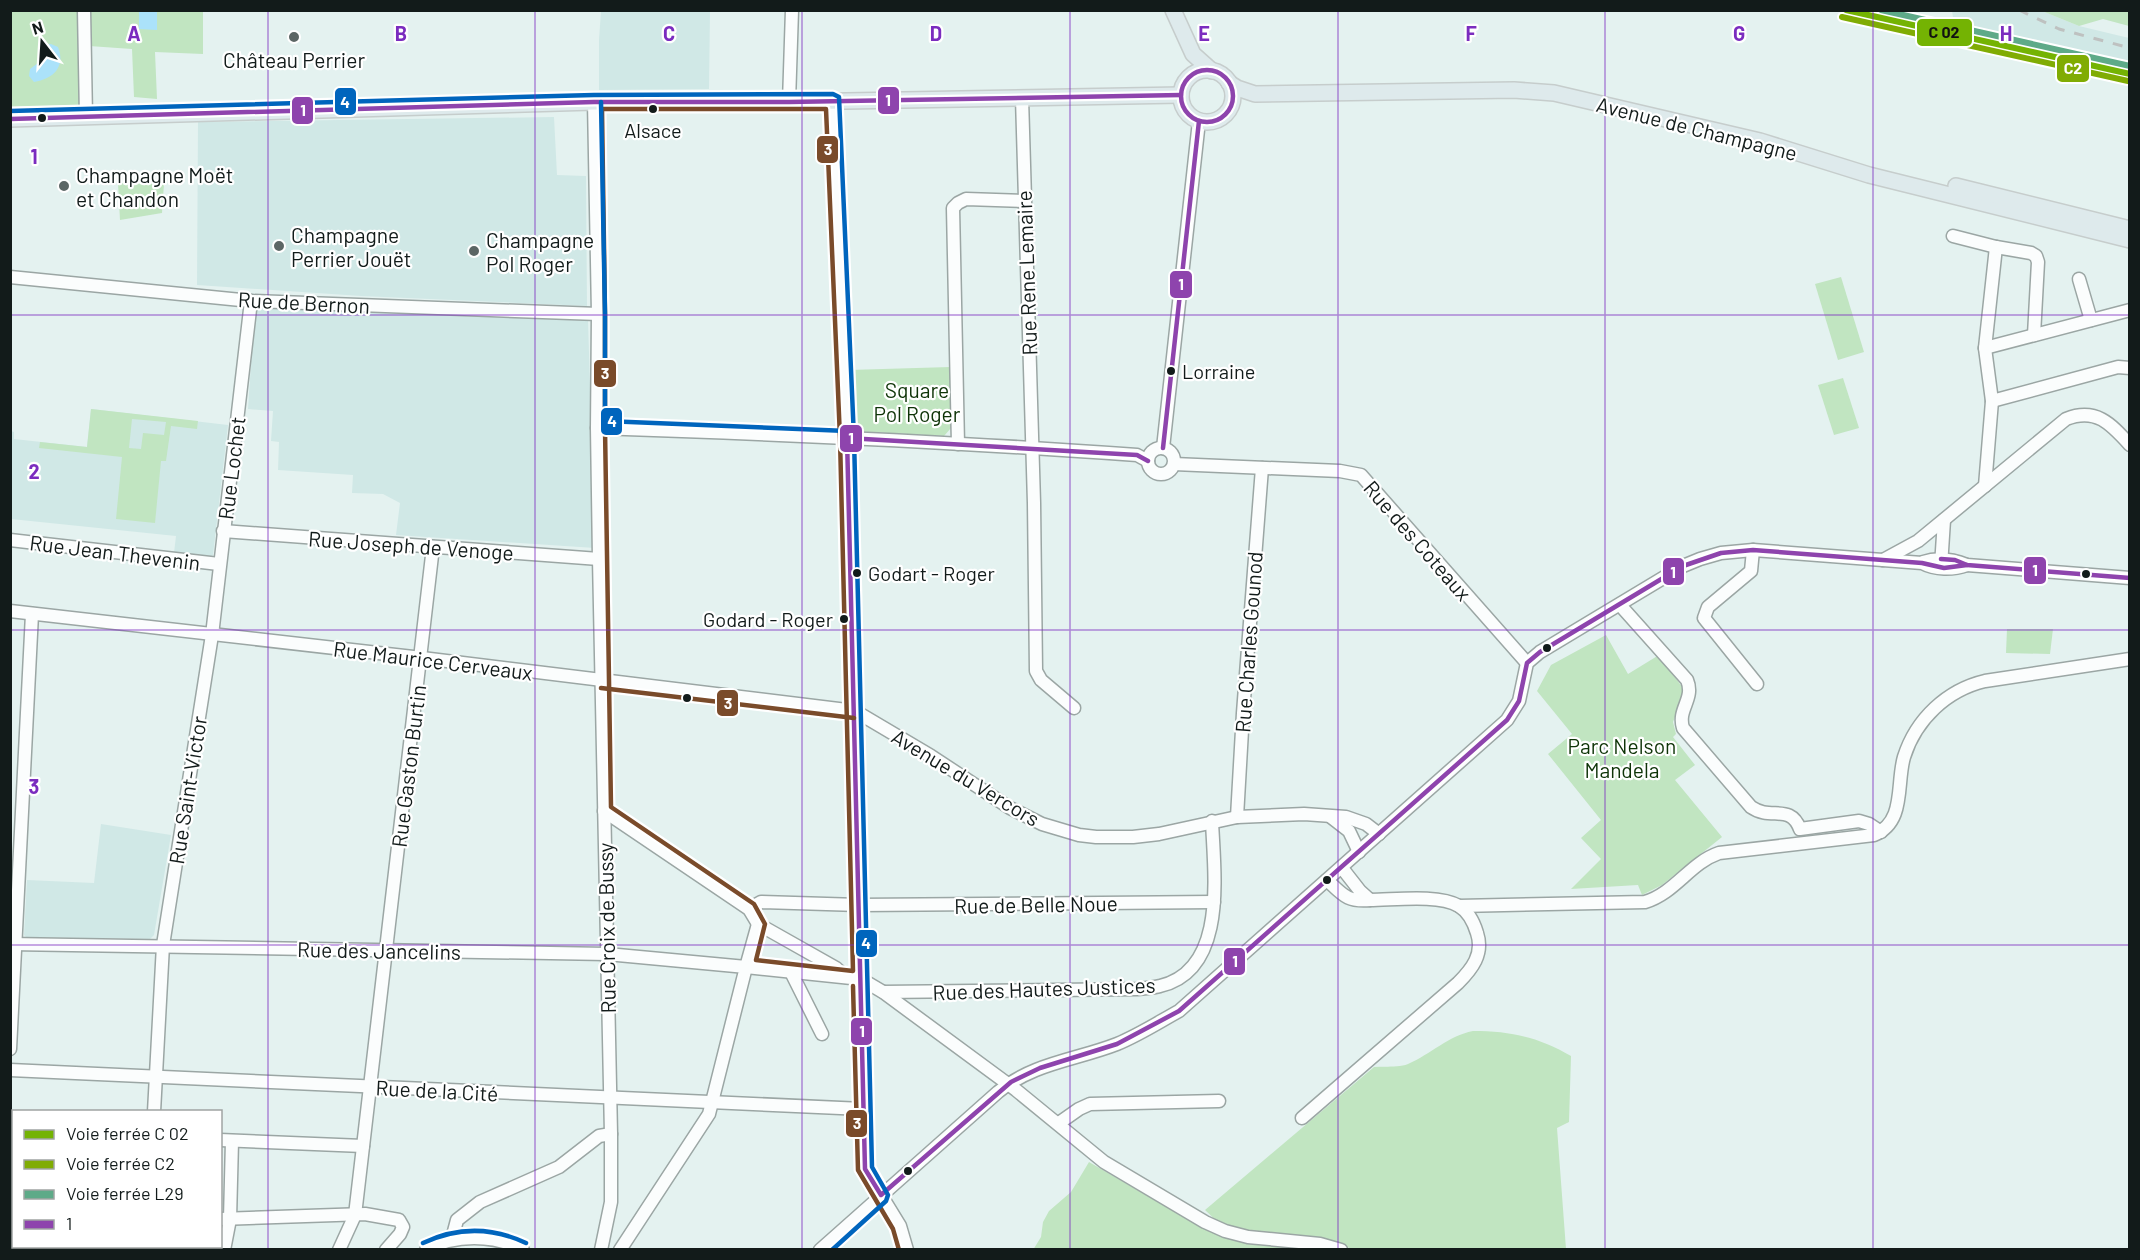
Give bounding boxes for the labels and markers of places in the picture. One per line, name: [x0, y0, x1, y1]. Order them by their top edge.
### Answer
marker: Château Perrier: [287, 30, 301, 44]
place label: Château Perrier: [223, 47, 365, 72]
marker: Alsace: [647, 103, 659, 115]
unlabelled marker: [36, 112, 48, 124]
place label: Alsace: [624, 118, 682, 142]
place label: Champagne Moët et Chandon: [76, 162, 233, 211]
marker: Champagne Moët et Chandon: [57, 179, 71, 193]
place label: Champagne Perrier Jouët: [291, 222, 411, 271]
place label: Champagne Pol Roger: [486, 227, 594, 276]
marker: Champagne Perrier Jouët: [272, 239, 286, 253]
marker: Champagne Pol Roger: [467, 244, 481, 258]
place label: Lorraine: [1182, 359, 1255, 383]
marker: Lorraine: [1165, 365, 1177, 377]
place label: Godart - Roger: [868, 561, 995, 585]
marker: Godart - Roger: [851, 567, 863, 579]
unlabelled marker: [2080, 568, 2092, 580]
place label: Godard - Roger: [703, 607, 833, 631]
marker: Godard - Roger: [838, 613, 850, 625]
unlabelled marker: [1541, 642, 1553, 654]
unlabelled marker: [681, 692, 693, 704]
unlabelled marker: [1321, 874, 1333, 886]
unlabelled marker: [902, 1165, 914, 1177]

